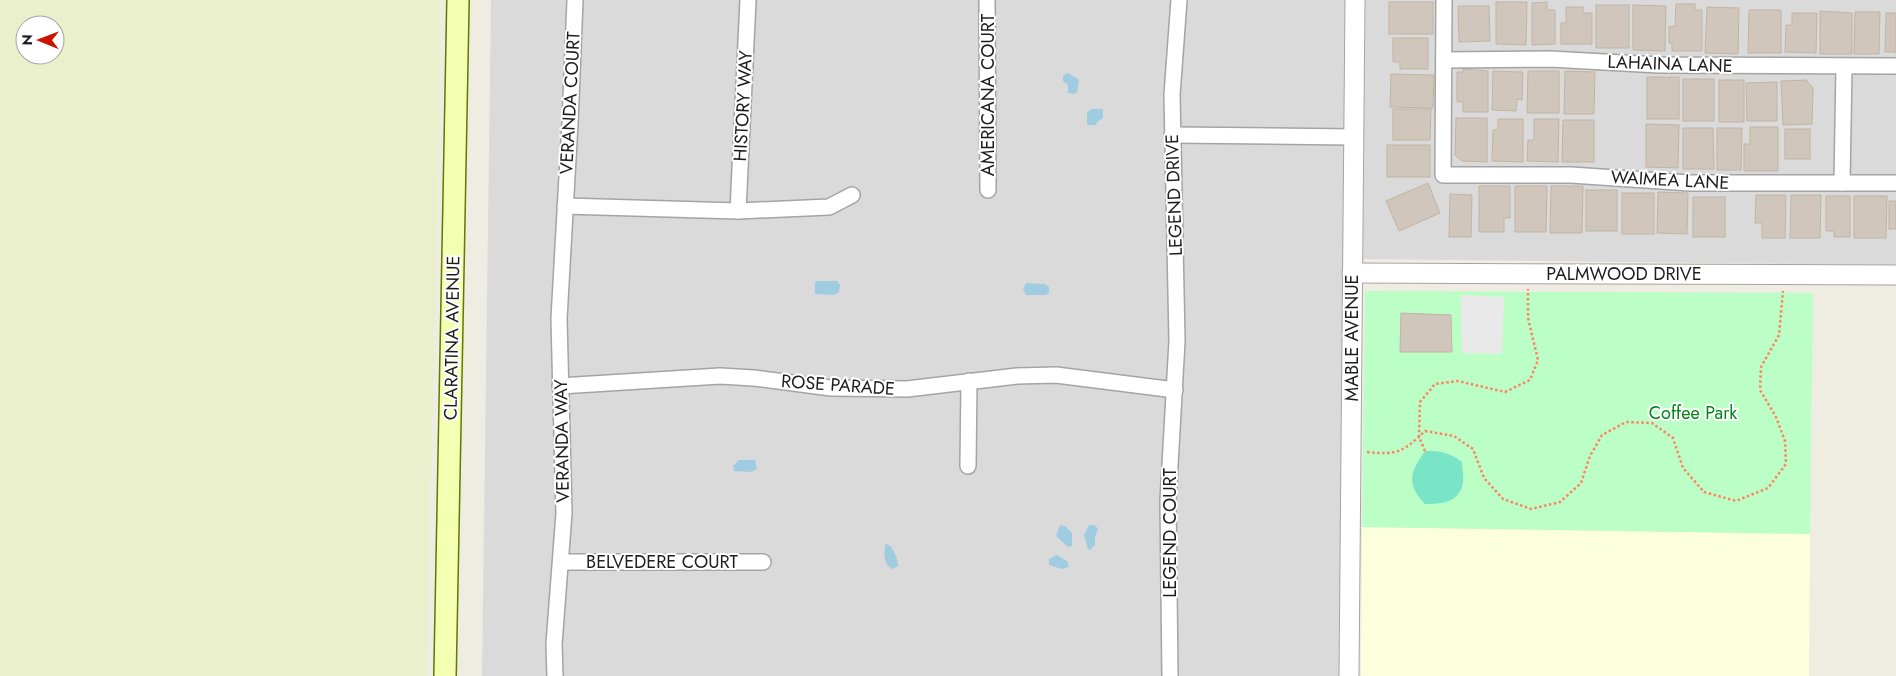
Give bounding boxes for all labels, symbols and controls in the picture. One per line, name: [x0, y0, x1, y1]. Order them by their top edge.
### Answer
street label: AMERICANA COURT: [975, 13, 1001, 176]
north arrow: [15, 15, 65, 65]
street label: VERANDA COURT: [553, 30, 587, 175]
text: N: [17, 34, 37, 46]
street label: HISTORY WAY: [727, 49, 759, 162]
street label: LAHAINA LANE: [1607, 49, 1733, 79]
street label: LEGEND DRIVE: [1159, 134, 1189, 256]
street label: WAIMEA LANE: [1610, 164, 1730, 196]
street label: CLARATINA AVENUE: [438, 256, 466, 420]
street label: PALMWOOD DRIVE: [1546, 261, 1702, 287]
street label: MABLE AVENUE: [1339, 275, 1365, 401]
street label: ROSE PARADE: [780, 368, 896, 402]
street label: VERANDA WAY: [548, 378, 576, 503]
park label: Coffee Park: [1649, 400, 1737, 426]
street label: LEGEND COURT: [1157, 468, 1183, 598]
street label: BELVEDERE COURT: [586, 549, 739, 575]

